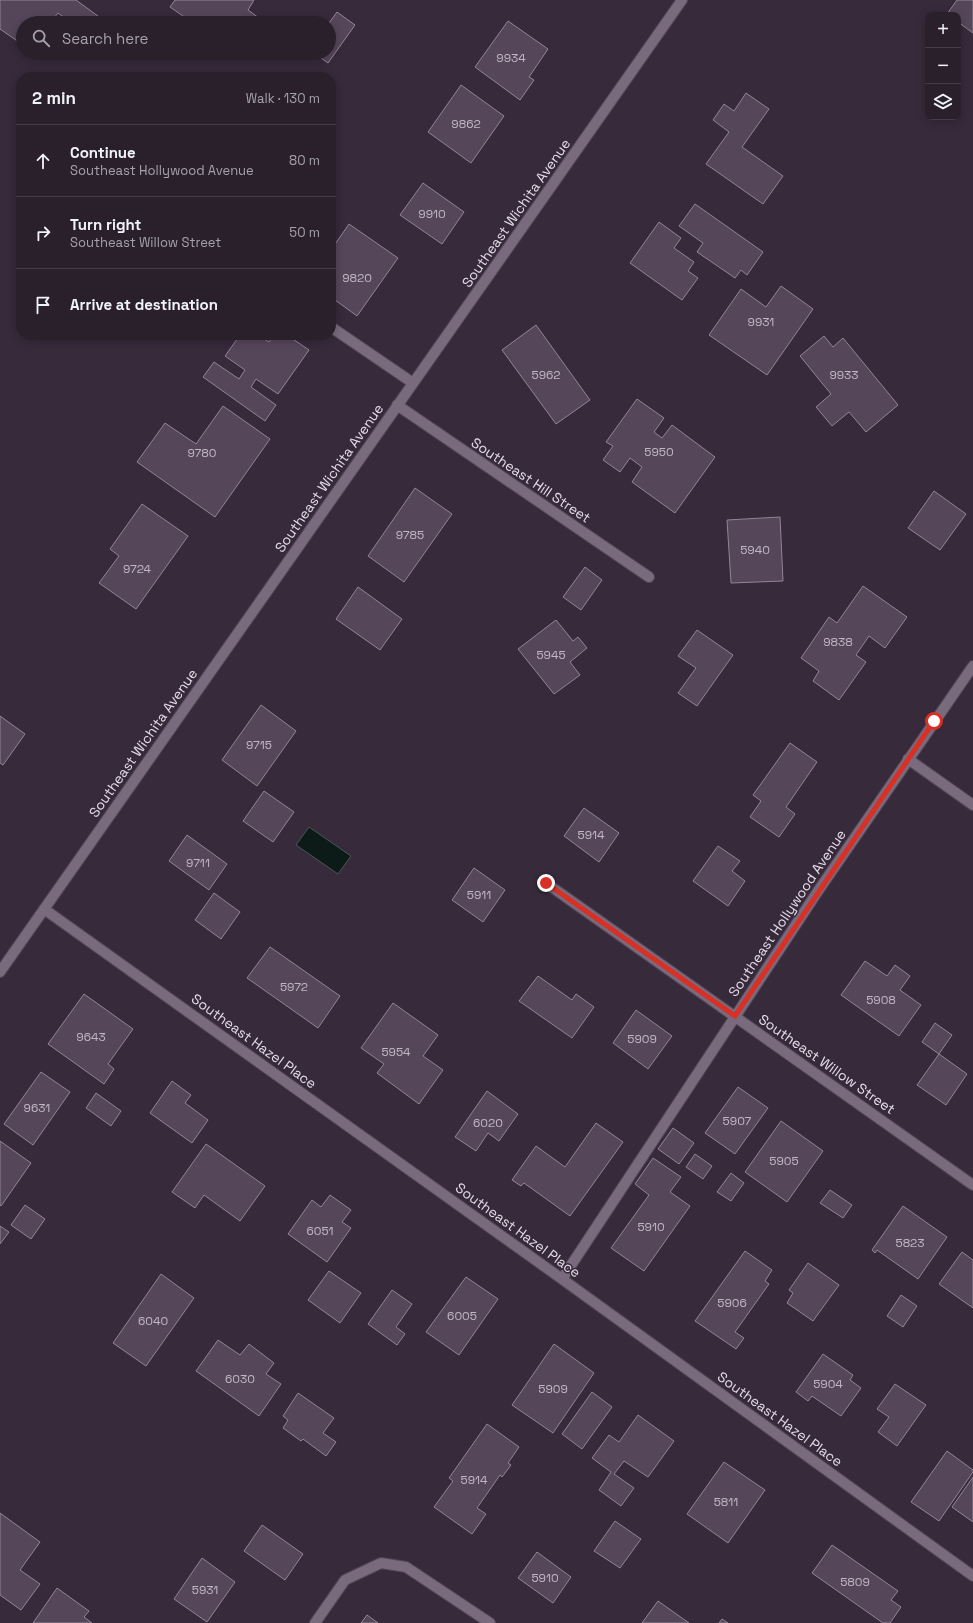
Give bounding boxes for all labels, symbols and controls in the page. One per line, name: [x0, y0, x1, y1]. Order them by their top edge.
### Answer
map controls: [925, 12, 961, 120]
button: +: [925, 12, 961, 48]
search box: [16, 16, 336, 60]
icon: search: [30, 27, 52, 49]
text: Search here: [62, 29, 148, 48]
button: −: [925, 48, 961, 84]
house number: 9934: [496, 50, 526, 66]
button: layers: [925, 84, 961, 120]
text: 2 min: [32, 87, 76, 109]
text: Walk · 130 m: [246, 90, 320, 107]
house number: 9862: [451, 116, 481, 132]
street label: Southeast Wichita Avenue: [458, 135, 574, 291]
text: Continue: [70, 143, 136, 162]
icon: ahead: [32, 150, 54, 172]
text: 80 m: [289, 152, 320, 169]
text: Southeast Hollywood Avenue: [70, 162, 254, 179]
house number: 9910: [418, 206, 446, 222]
text: Turn right: [70, 215, 141, 234]
icon: right: [32, 222, 54, 244]
text: 50 m: [289, 224, 320, 241]
text: Southeast Willow Street: [70, 234, 221, 251]
house number: 9820: [342, 270, 372, 286]
icon: arrive: [32, 294, 54, 316]
text: Arrive at destination: [70, 295, 218, 314]
house number: 9931: [748, 314, 774, 330]
house number: 5962: [531, 367, 561, 383]
house number: 9933: [829, 367, 859, 383]
street label: Southeast Wichita Avenue: [271, 400, 387, 556]
street label: Southeast Hill Street: [468, 433, 594, 527]
house number: 5950: [644, 444, 674, 460]
house number: 9780: [187, 445, 217, 461]
house number: 9785: [396, 527, 424, 543]
house number: 5940: [740, 542, 770, 558]
house number: 9724: [123, 561, 152, 577]
house number: 9838: [823, 634, 853, 650]
house number: 5945: [536, 647, 566, 663]
street label: Southeast Wichita Avenue: [85, 665, 201, 821]
route start: [925, 712, 943, 730]
house number: 9715: [246, 737, 272, 753]
street label: Southeast Hollywood Avenue: [724, 826, 850, 1000]
house number: 5914: [577, 827, 605, 843]
house number: 9711: [186, 855, 210, 871]
route end: [537, 874, 555, 892]
house number: 5911: [467, 887, 491, 903]
house number: 5972: [280, 979, 308, 995]
street label: Southeast Hazel Place: [188, 990, 320, 1092]
house number: 5908: [866, 992, 896, 1008]
street label: Southeast Willow Street: [755, 1010, 899, 1118]
house number: 9643: [76, 1029, 106, 1045]
house number: 5909: [627, 1031, 657, 1047]
house number: 5954: [381, 1044, 411, 1060]
house number: 9631: [24, 1100, 50, 1116]
house number: 5907: [723, 1113, 752, 1129]
house number: 6020: [473, 1115, 503, 1131]
house number: 5905: [769, 1153, 799, 1169]
street label: Southeast Hazel Place: [452, 1179, 584, 1281]
house number: 5910: [637, 1219, 665, 1235]
house number: 6051: [306, 1223, 334, 1239]
house number: 5823: [895, 1235, 925, 1251]
house number: 5906: [717, 1295, 747, 1311]
house number: 6005: [447, 1308, 477, 1324]
house number: 6040: [138, 1313, 168, 1329]
street label: Southeast Hazel Place: [714, 1368, 846, 1470]
house number: 6030: [225, 1371, 255, 1387]
house number: 5904: [813, 1376, 843, 1392]
house number: 5909: [538, 1381, 568, 1397]
house number: 5914: [460, 1472, 488, 1488]
house number: 5811: [714, 1494, 738, 1510]
house number: 5910: [531, 1570, 559, 1586]
house number: 5809: [840, 1574, 870, 1590]
house number: 5931: [192, 1582, 218, 1598]

